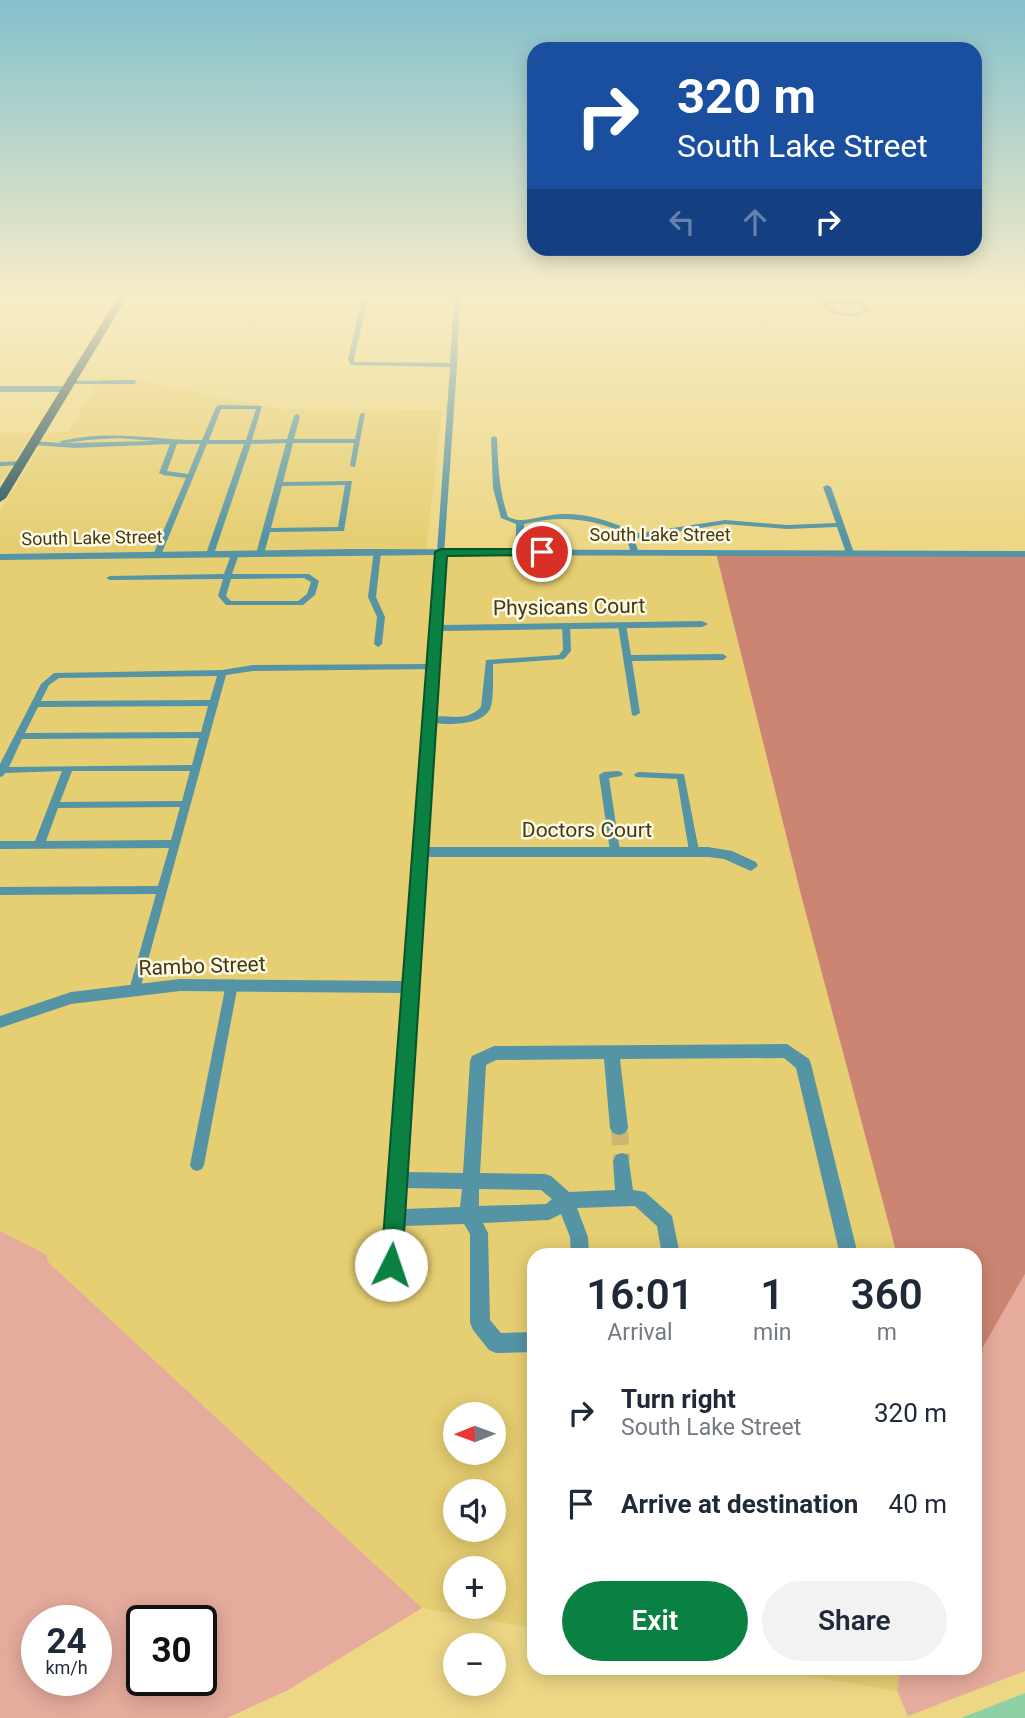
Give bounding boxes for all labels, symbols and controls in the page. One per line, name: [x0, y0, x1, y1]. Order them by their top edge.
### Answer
text: 320 m: [677, 68, 816, 125]
icon: right: [562, 70, 653, 161]
text: South Lake Street: [677, 127, 928, 165]
icon: left: [663, 203, 701, 241]
icon: ahead: [736, 203, 774, 241]
icon: right: [809, 203, 847, 241]
pin: [512, 522, 572, 582]
street label: South Lake Street: [589, 524, 731, 545]
street label: South Lake Street: [21, 526, 163, 549]
icon: arrive: [523, 533, 561, 571]
street label: Physicans Court: [493, 594, 646, 620]
street label: Doctors Court: [522, 818, 652, 842]
street label: Rambo Street: [138, 952, 266, 980]
position arrow: [354, 1228, 428, 1302]
text: 16:01: [586, 1270, 694, 1319]
text: 1: [760, 1270, 784, 1319]
text: 360: [851, 1270, 923, 1319]
text: Arrival: [607, 1319, 673, 1346]
text: min: [753, 1319, 791, 1346]
text: m: [877, 1319, 897, 1346]
text: Turn right: [621, 1384, 736, 1414]
icon: right: [562, 1394, 600, 1432]
text: 320 m: [874, 1398, 947, 1428]
north arrow: [443, 1402, 506, 1465]
map controls: [443, 1402, 506, 1696]
text: South Lake Street: [621, 1414, 801, 1441]
button: sound: [443, 1479, 506, 1542]
icon: arrive: [562, 1485, 600, 1523]
text: Arrive at destination: [621, 1489, 858, 1519]
text: 40 m: [889, 1489, 947, 1519]
button: +: [443, 1556, 506, 1619]
button: Exit: [562, 1581, 748, 1661]
button: Share: [762, 1581, 947, 1661]
speed limit sign: 30: [126, 1605, 217, 1696]
text: 24: [46, 1621, 87, 1662]
button: −: [443, 1633, 506, 1696]
text: km/h: [45, 1657, 88, 1678]

